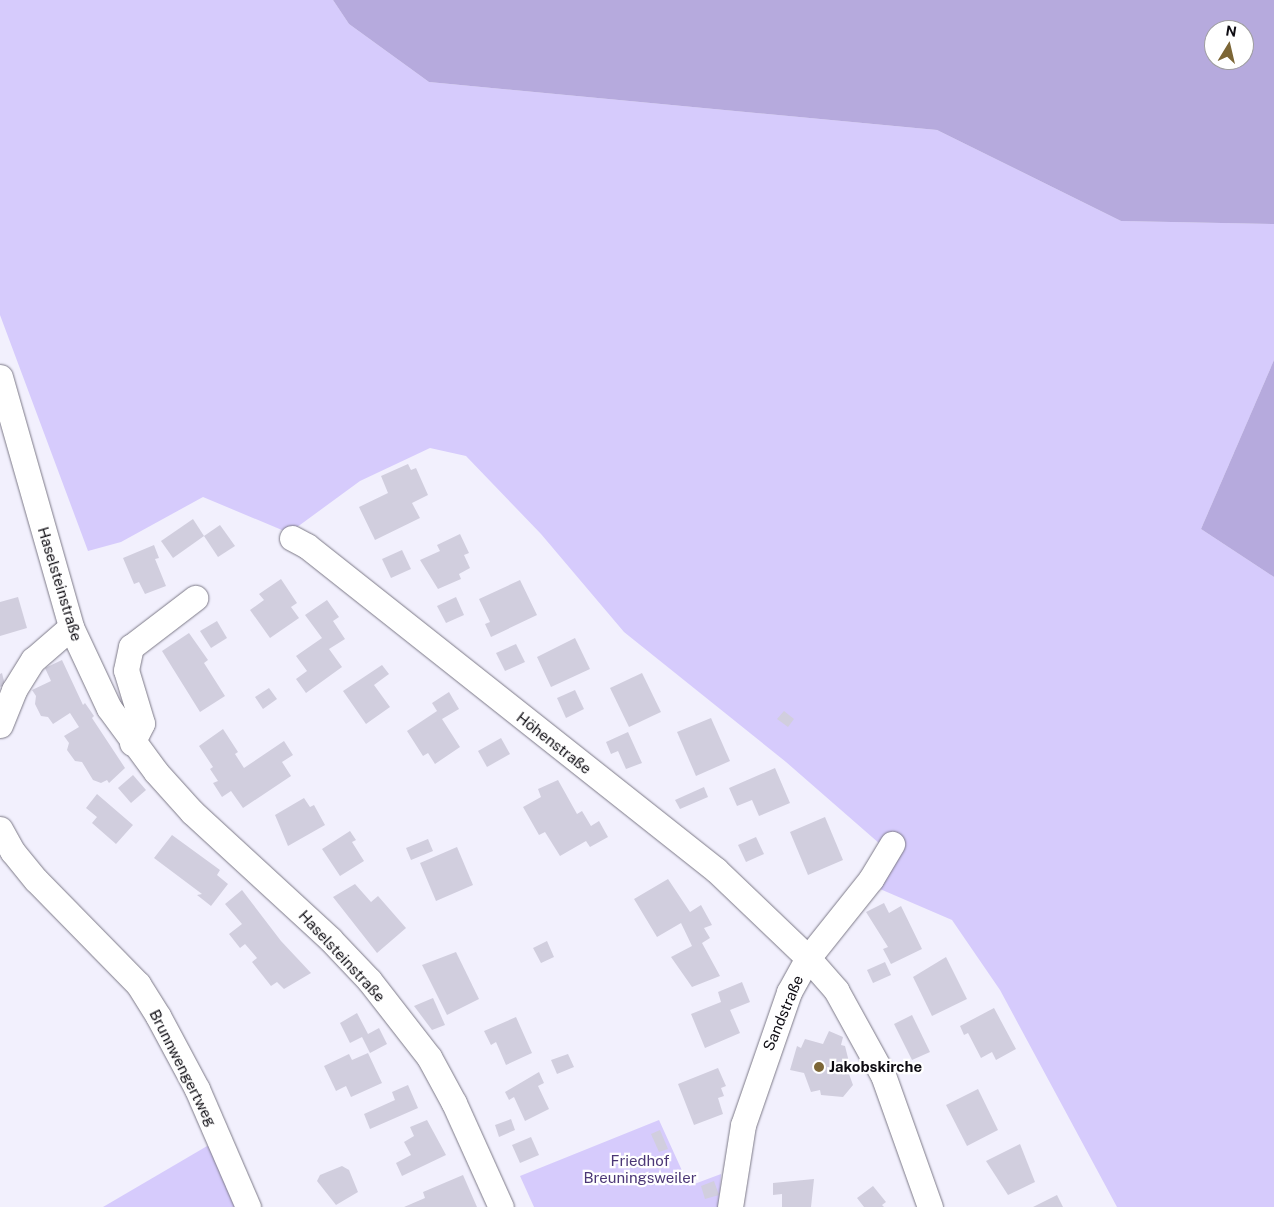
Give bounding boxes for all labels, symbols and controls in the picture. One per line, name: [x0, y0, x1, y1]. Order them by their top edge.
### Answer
north arrow: [1204, 20, 1254, 70]
text: N: [1225, 22, 1238, 40]
street label: Haselsteinstraße: [34, 525, 86, 643]
street label: Höhenstraße: [513, 708, 595, 778]
street label: Haselsteinstraße: [295, 907, 389, 1005]
street label: Sandstraße: [759, 972, 807, 1054]
street label: Brunnwengertweg: [146, 1006, 220, 1130]
place label: Jakobskirche: [829, 1058, 922, 1076]
marker: Jakobskirche: [813, 1061, 825, 1073]
park label: Friedhof Breuningsweiler: [583, 1151, 697, 1186]

